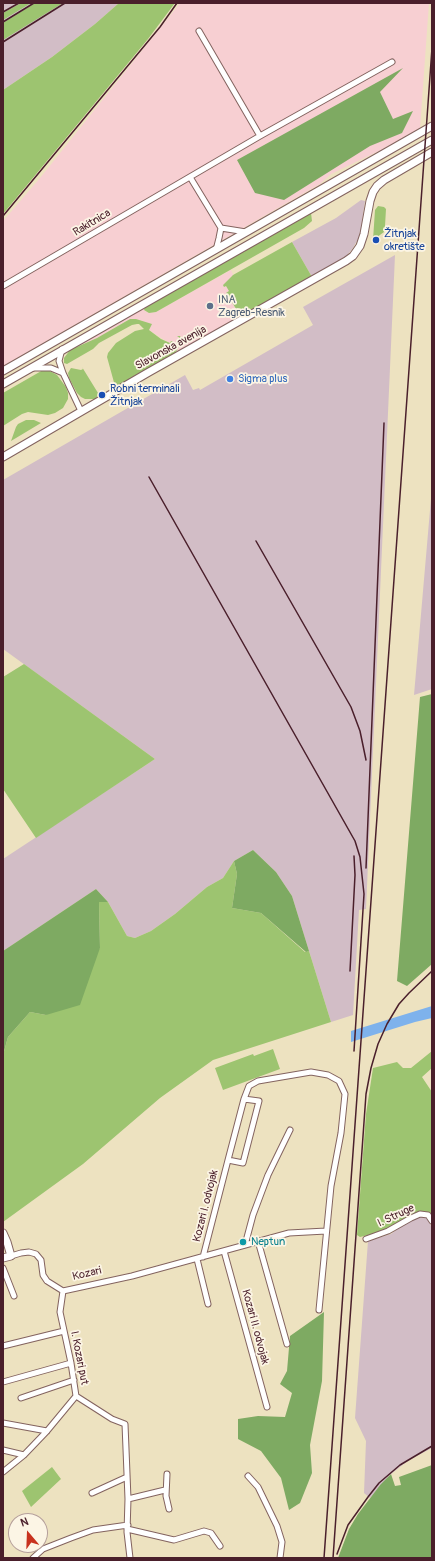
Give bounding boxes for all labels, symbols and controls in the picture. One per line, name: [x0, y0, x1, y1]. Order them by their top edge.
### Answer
street label: Rakitnica: [71, 207, 113, 239]
place label: Žitnjak okretište: [384, 227, 425, 253]
marker: Žitnjak okretište: [371, 235, 381, 245]
place label: INA Zagreb-Resnik: [218, 293, 285, 319]
marker: INA Zagreb-Resnik: [205, 301, 215, 311]
street label: Slavonska avenija: [133, 323, 209, 373]
place label: Sigma plus: [238, 372, 287, 386]
marker: Sigma plus: [225, 374, 235, 384]
place label: Robni terminali Žitnjak: [110, 382, 180, 408]
marker: Robni terminali Žitnjak: [97, 390, 107, 400]
street label: Kozari I. odvojak: [191, 1169, 221, 1243]
street label: I. Struge: [375, 1202, 417, 1230]
place label: Neptun: [251, 1235, 285, 1249]
marker: Neptun: [238, 1237, 248, 1247]
street label: Kozari: [71, 1264, 103, 1284]
street label: Kozari II. odvojak: [239, 1288, 271, 1366]
street label: I. Kozari put: [67, 1330, 91, 1386]
north arrow: [8, 1513, 48, 1553]
text: N: [19, 1515, 30, 1529]

